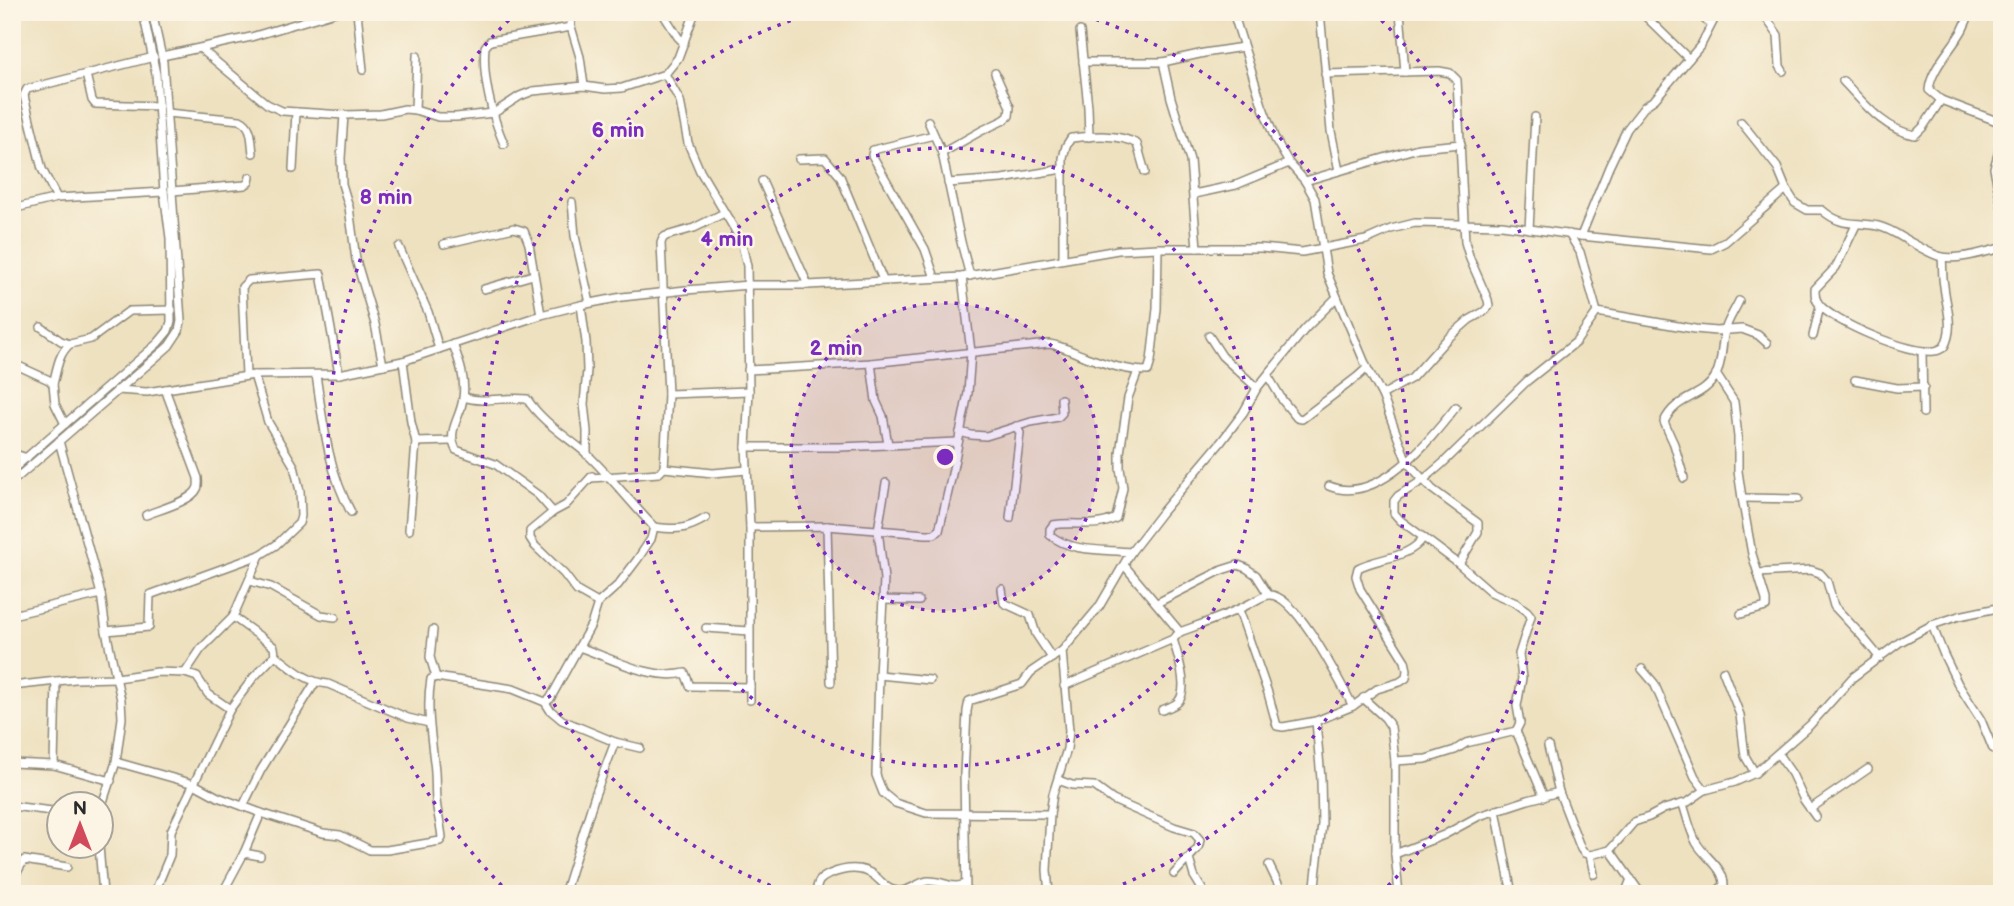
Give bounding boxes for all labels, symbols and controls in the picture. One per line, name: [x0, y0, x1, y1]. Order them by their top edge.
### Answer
text: 6 min: [591, 118, 645, 143]
text: 8 min: [359, 185, 413, 210]
text: 4 min: [701, 227, 753, 252]
text: 2 min: [809, 336, 863, 361]
centre of rings: [933, 445, 957, 469]
north arrow: [46, 790, 116, 860]
text: N: [73, 798, 87, 821]

